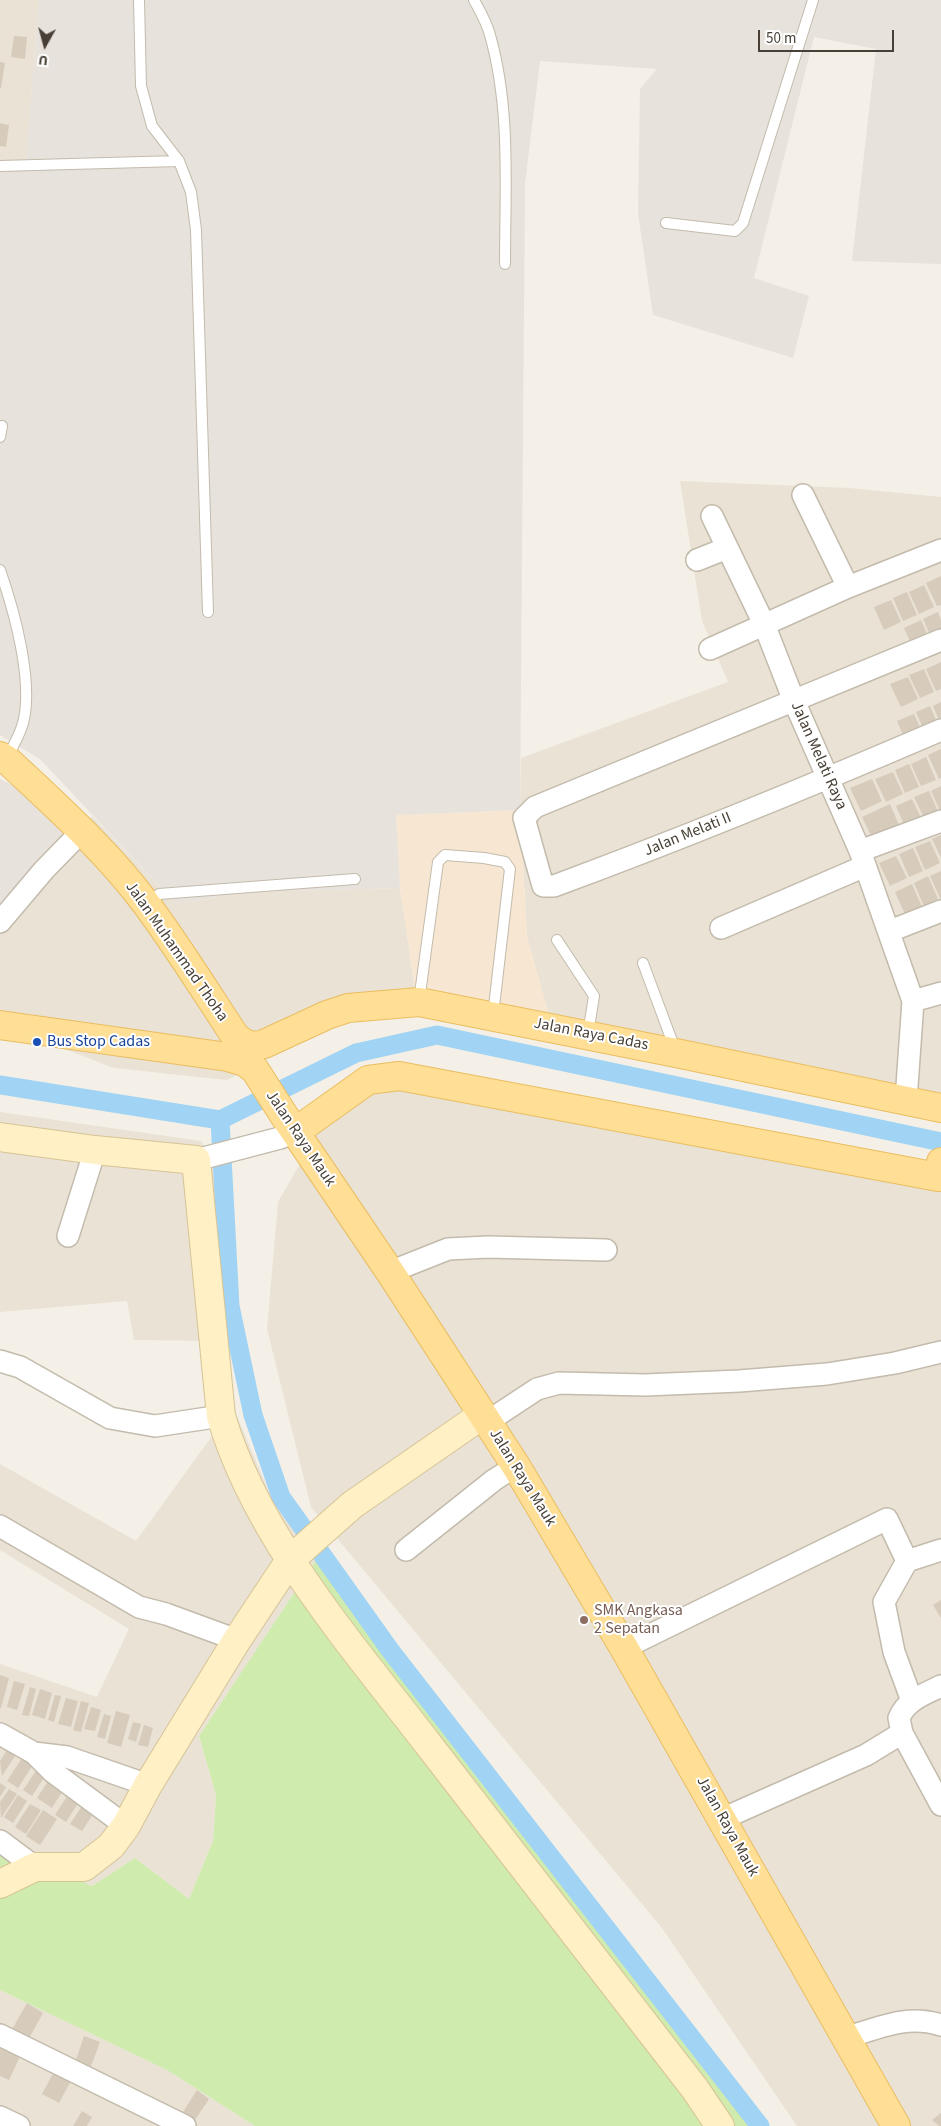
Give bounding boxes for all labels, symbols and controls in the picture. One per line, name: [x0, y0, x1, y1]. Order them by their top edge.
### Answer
north arrow: [20, 20, 70, 70]
scale bar: [761, 20, 897, 52]
text: 50 m: [766, 28, 796, 49]
text: U: [37, 49, 49, 70]
street label: Jalan Melati Raya: [786, 699, 850, 813]
street label: Jalan Melati II: [642, 809, 734, 861]
street label: Jalan Muhammad Thoha: [120, 878, 232, 1026]
street label: Jalan Raya Cadas: [532, 1014, 650, 1056]
place label: Bus Stop Cadas: [47, 1032, 150, 1052]
marker: Bus Stop Cadas: [31, 1036, 43, 1048]
street label: Jalan Raya Mauk: [261, 1087, 339, 1191]
street label: Jalan Raya Mauk: [484, 1426, 560, 1530]
place label: SMK Angkasa 2 Sepatan: [594, 1601, 683, 1639]
marker: SMK Angkasa 2 Sepatan: [578, 1614, 590, 1626]
street label: Jalan Raya Mauk: [692, 1774, 762, 1880]

